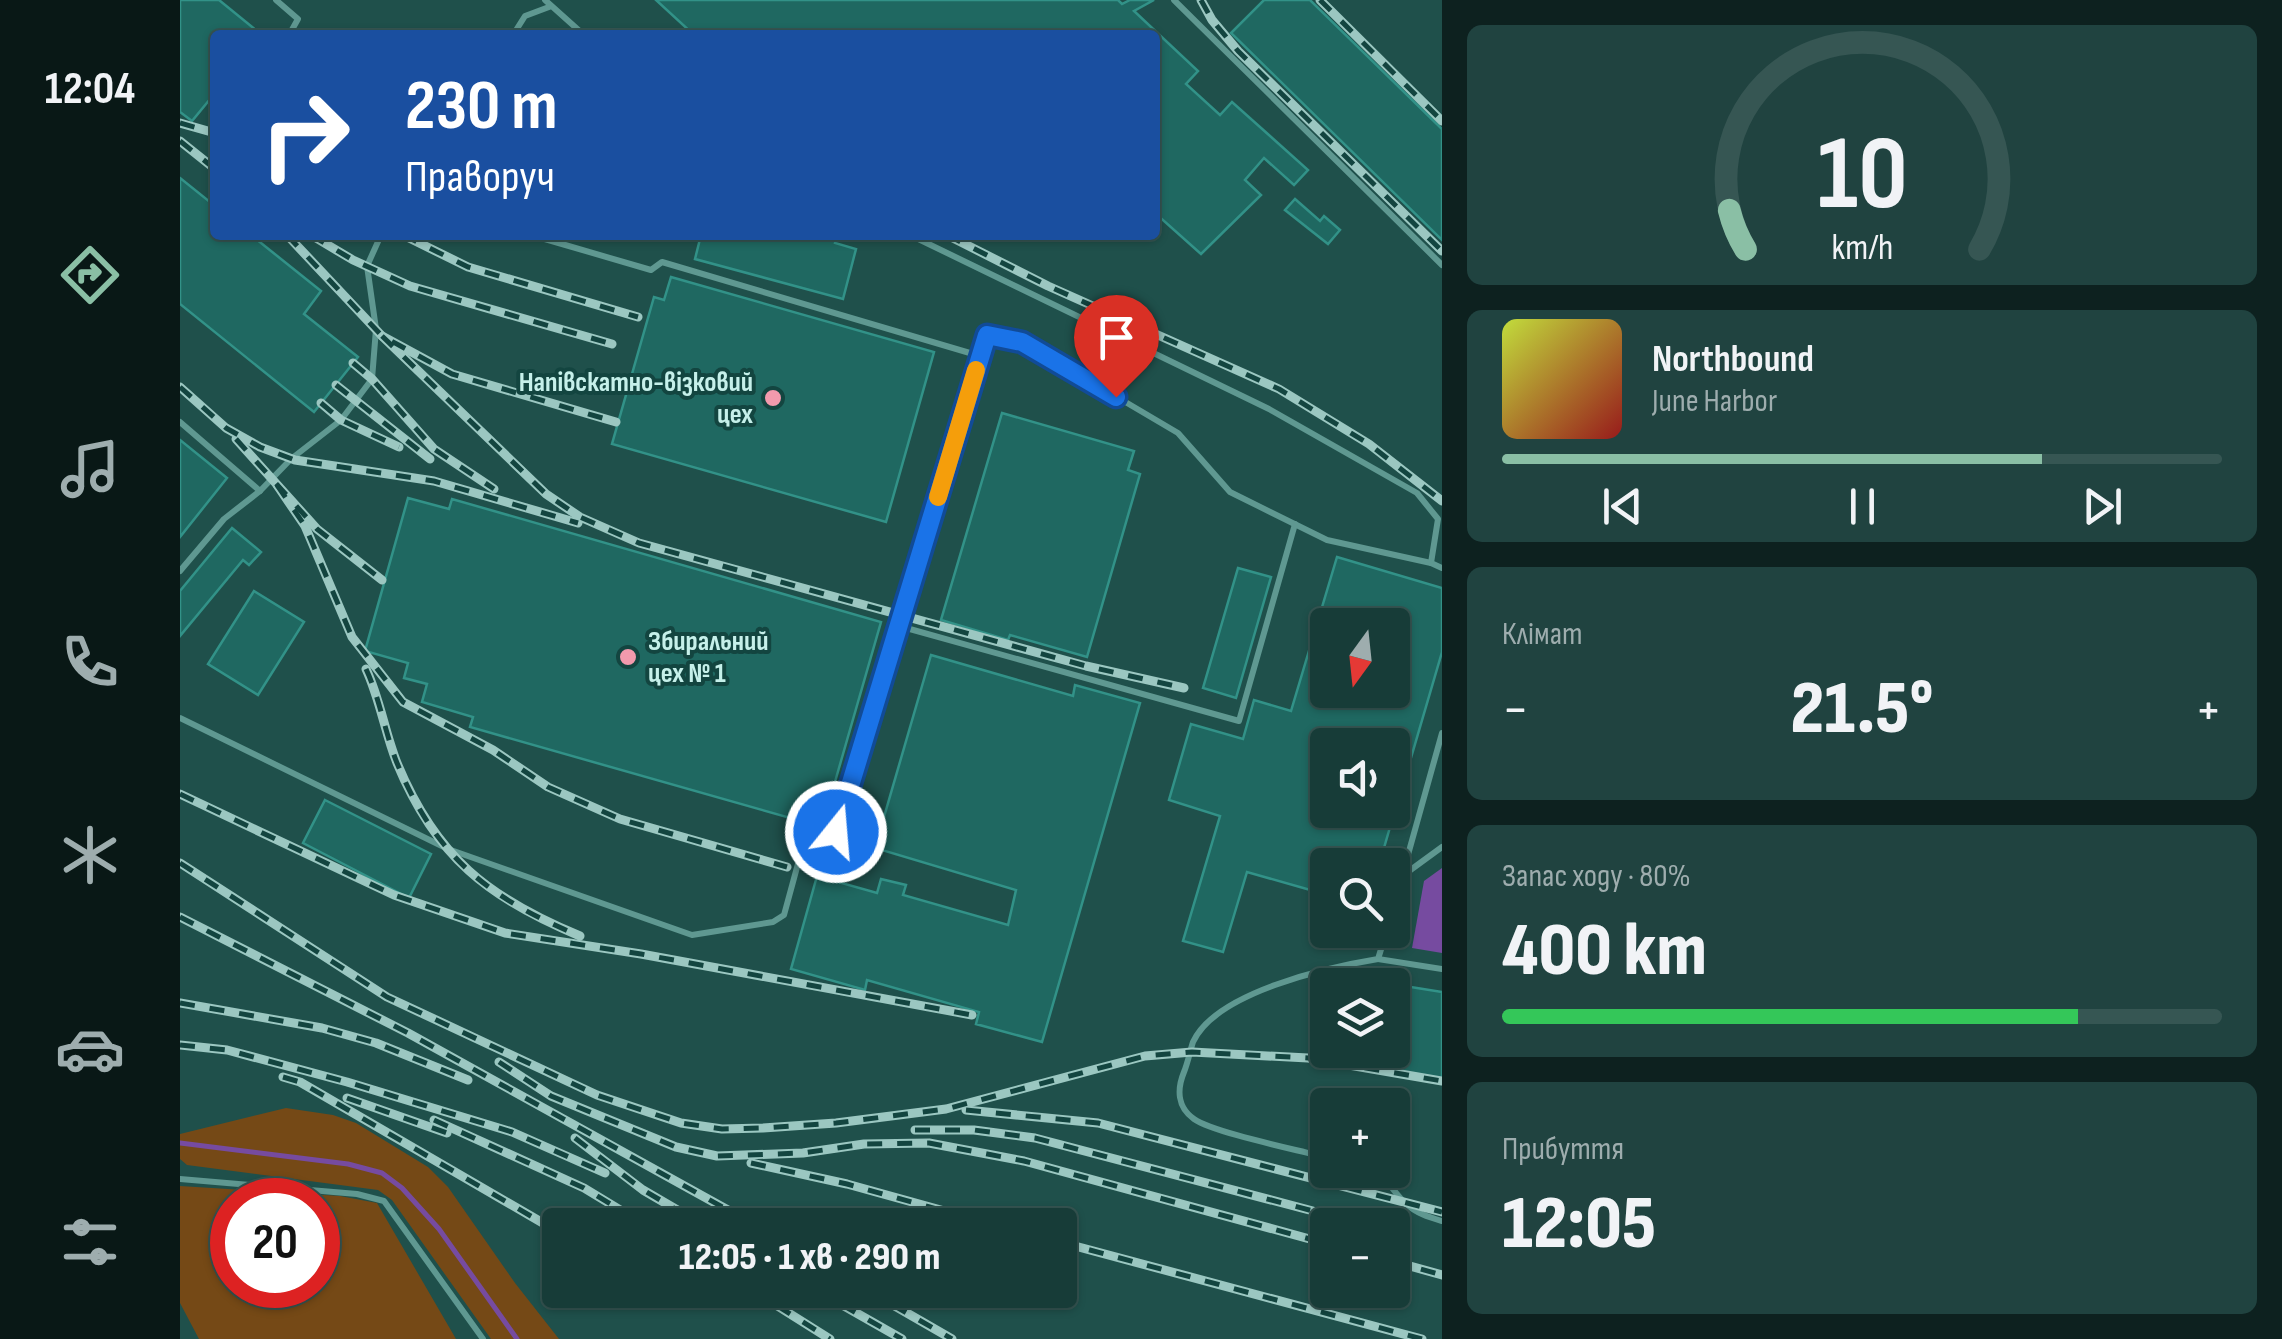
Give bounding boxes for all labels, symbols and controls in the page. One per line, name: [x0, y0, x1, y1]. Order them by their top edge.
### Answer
text: 12:04: [45, 62, 135, 117]
text: 230 m: [405, 65, 558, 149]
icon: right: [240, 70, 370, 200]
text: 10: [1817, 113, 1907, 238]
text: Праворуч: [405, 150, 555, 205]
text: km/h: [1831, 227, 1893, 270]
icon: directions: [55, 240, 125, 310]
pin: [1074, 295, 1159, 398]
icon: arrive: [1089, 310, 1144, 365]
text: Northbound: [1652, 337, 1814, 382]
place label: Напівскатно-візковий цех: [519, 366, 753, 431]
text: June Harbor: [1652, 382, 1777, 421]
marker: Напівскатно-візковий цех: [762, 387, 784, 409]
icon: music: [55, 434, 125, 504]
icon: previous: [1595, 479, 1650, 534]
icon: pause: [1835, 479, 1890, 534]
icon: next: [2075, 479, 2130, 534]
north arrow: [1310, 608, 1410, 708]
map controls: [1310, 608, 1410, 1308]
text: Клімат: [1502, 615, 1583, 654]
place label: Збиральний цех № 1: [648, 625, 768, 690]
icon: phone: [55, 627, 125, 697]
marker: Збиральний цех № 1: [617, 646, 639, 668]
text: 21.5°: [1791, 664, 1933, 755]
text: −: [1502, 677, 1529, 744]
text: +: [2195, 677, 2222, 744]
button: sound: [1310, 728, 1410, 828]
position arrow: [784, 780, 888, 884]
icon: climate: [55, 820, 125, 890]
button: search: [1310, 848, 1410, 948]
text: Запас ходу · 80%: [1502, 857, 1691, 896]
text: 400 km: [1502, 906, 1707, 997]
button: layers: [1310, 968, 1410, 1068]
icon: car: [55, 1014, 125, 1084]
button: +: [1310, 1088, 1410, 1188]
text: Прибуття: [1502, 1130, 1624, 1169]
speed limit sign: 20: [210, 1178, 340, 1308]
text: 12:05: [1502, 1179, 1656, 1270]
icon: filters: [55, 1207, 125, 1277]
button: −: [1310, 1208, 1410, 1308]
text: 12:05 · 1 хв · 290 m: [679, 1235, 940, 1280]

